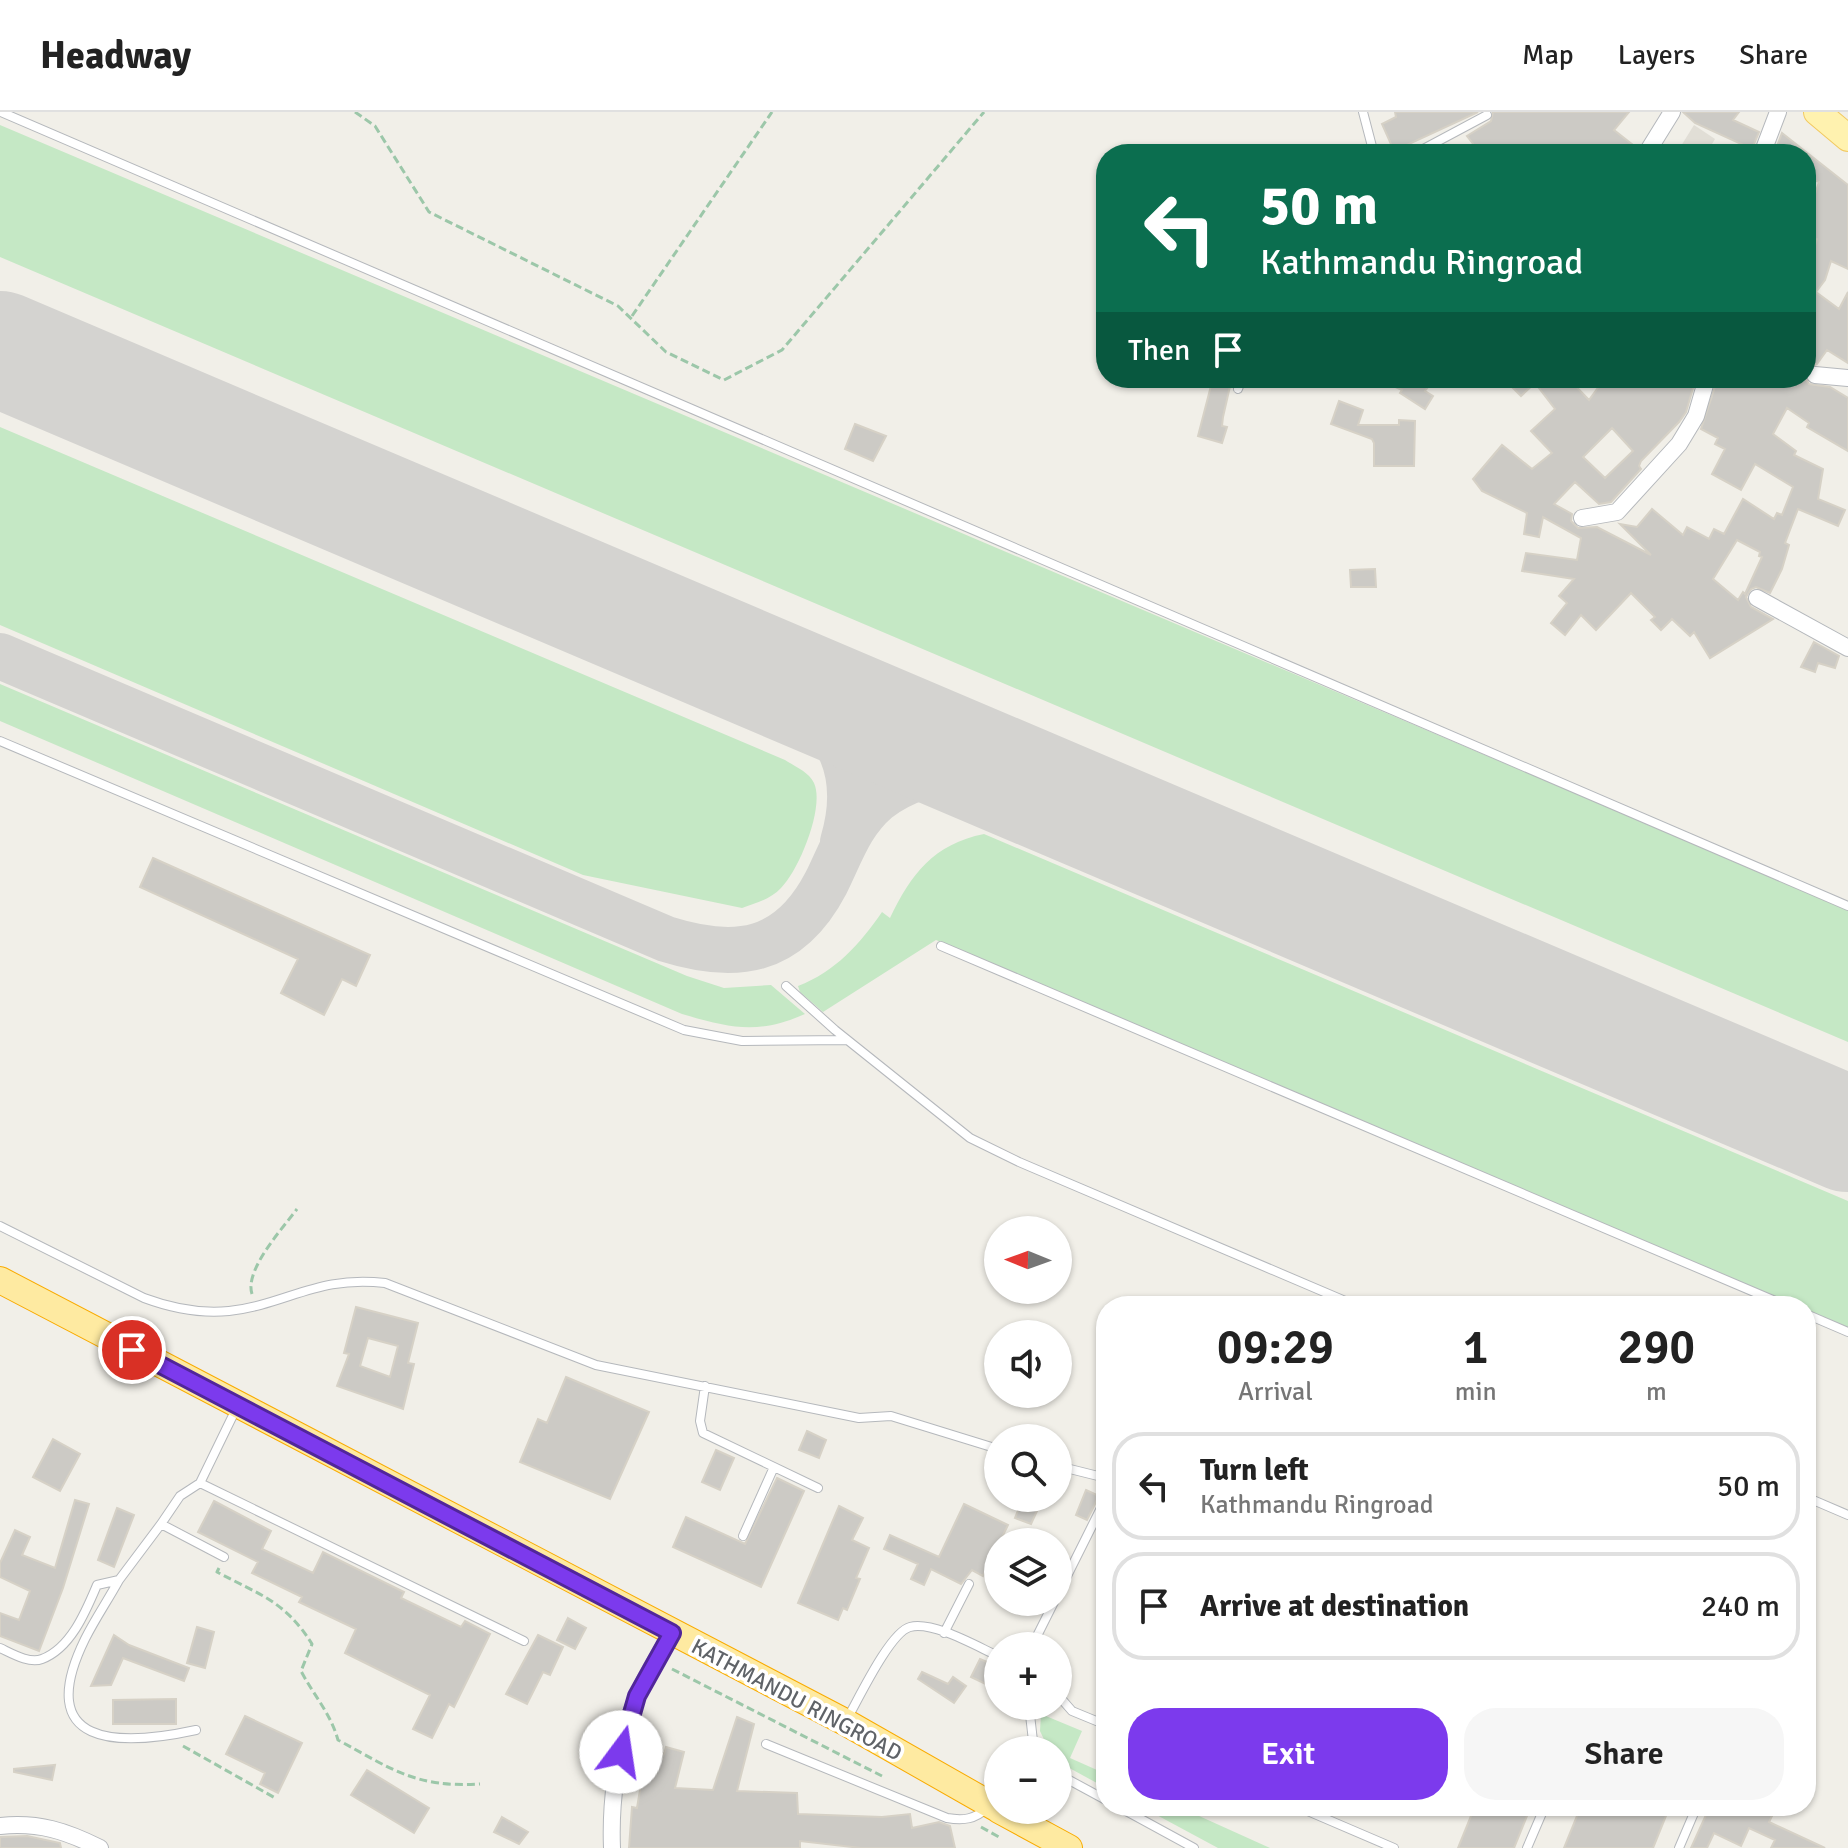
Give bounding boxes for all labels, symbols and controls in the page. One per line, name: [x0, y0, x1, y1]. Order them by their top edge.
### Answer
text: Headway: [40, 32, 191, 79]
text: Map: [1522, 38, 1574, 72]
text: Layers: [1618, 38, 1695, 72]
text: Share: [1739, 38, 1808, 72]
text: 50 m: [1260, 171, 1378, 240]
icon: left: [1128, 176, 1232, 280]
text: Kathmandu Ringroad: [1260, 240, 1583, 285]
icon: arrive: [1206, 328, 1250, 372]
text: Then: [1128, 332, 1190, 369]
north arrow: [984, 1216, 1072, 1304]
map controls: [984, 1216, 1072, 1824]
pin: [98, 1316, 166, 1384]
text: 09:29: [1217, 1318, 1334, 1377]
text: 1: [1463, 1318, 1489, 1377]
text: 290: [1617, 1318, 1695, 1377]
button: sound: [984, 1320, 1072, 1408]
icon: arrive: [110, 1328, 154, 1372]
text: Arrival: [1238, 1376, 1313, 1408]
text: min: [1455, 1376, 1497, 1408]
text: m: [1646, 1376, 1667, 1408]
button: search: [984, 1424, 1072, 1512]
text: Turn left: [1200, 1452, 1309, 1489]
icon: left: [1132, 1464, 1176, 1508]
text: 50 m: [1717, 1468, 1780, 1505]
text: Kathmandu Ringroad: [1200, 1489, 1434, 1521]
button: layers: [984, 1528, 1072, 1616]
icon: arrive: [1132, 1584, 1176, 1628]
text: Arrive at destination: [1200, 1588, 1469, 1625]
text: 240 m: [1701, 1588, 1780, 1625]
street label: KATHMANDU RINGROAD: [687, 1632, 907, 1766]
button: +: [984, 1632, 1072, 1720]
button: Exit: [1128, 1708, 1448, 1800]
button: Share: [1464, 1708, 1784, 1800]
position arrow: [579, 1710, 663, 1794]
button: −: [984, 1736, 1072, 1824]

